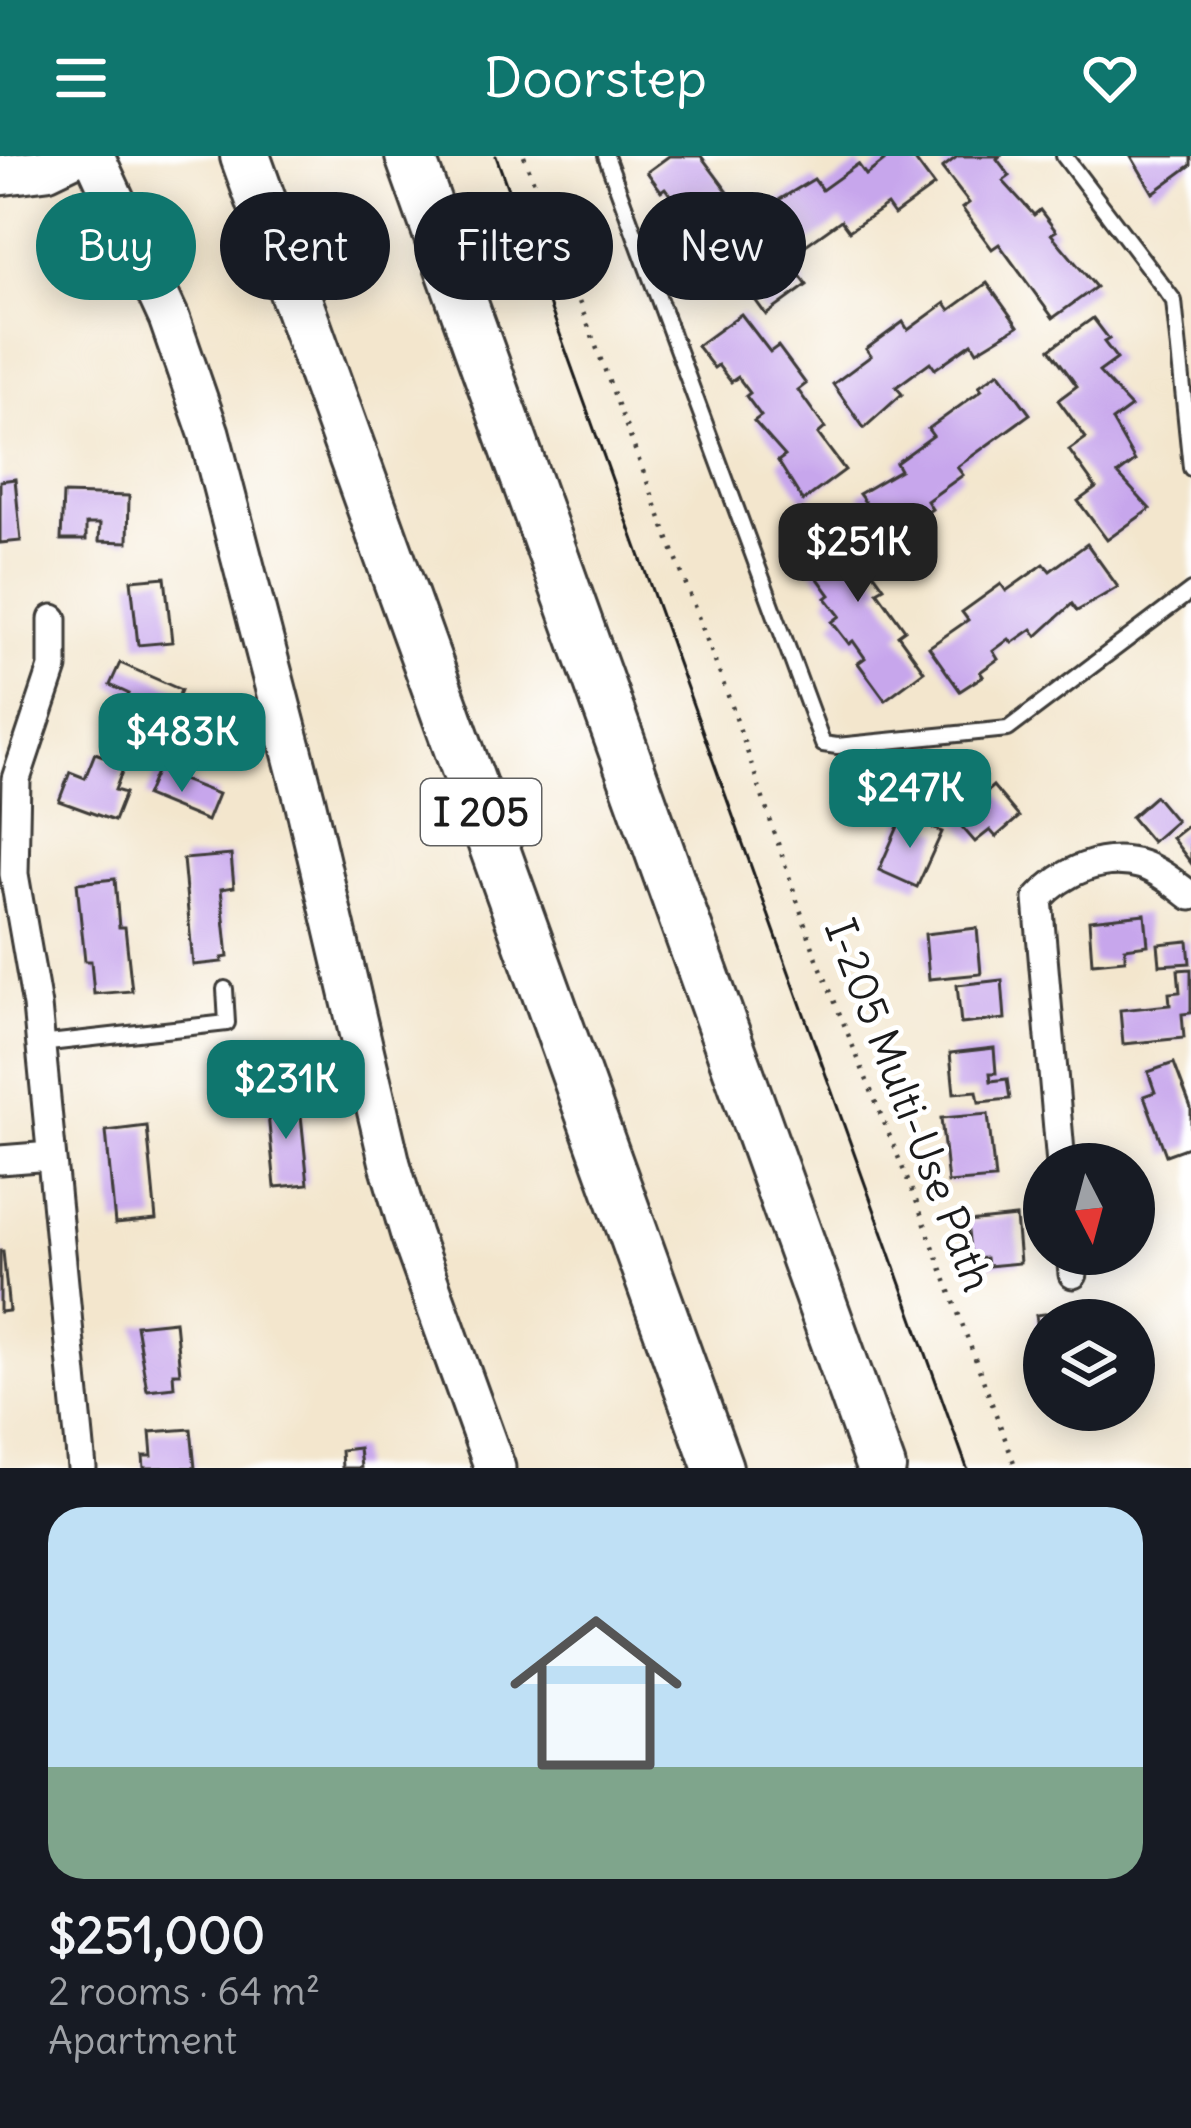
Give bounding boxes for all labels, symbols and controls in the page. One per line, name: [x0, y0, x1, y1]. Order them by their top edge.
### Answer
text: Doorstep: [484, 44, 707, 112]
icon: menu: [48, 45, 114, 111]
icon: heart: [1077, 45, 1143, 111]
chip: Buy: [36, 192, 196, 300]
chip: Rent: [220, 192, 390, 300]
chip: Filters: [414, 192, 613, 300]
chip: New: [637, 192, 806, 300]
pin: $251K: [774, 503, 942, 605]
text: $251K: [806, 517, 911, 566]
pin: $483K: [98, 693, 266, 795]
text: $483K: [126, 707, 238, 756]
pin: $247K: [826, 749, 994, 851]
text: $247K: [856, 763, 964, 812]
road number: I 205: [421, 779, 541, 845]
street label: I-205 Multi-Use Path: [814, 912, 1004, 1298]
pin: $231K: [202, 1040, 370, 1142]
text: $231K: [234, 1054, 338, 1103]
north arrow: [1023, 1143, 1155, 1275]
map controls: [1023, 1143, 1155, 1431]
button: layers: [1023, 1299, 1155, 1431]
icon: home: [488, 1585, 704, 1801]
text: $251,000: [48, 1903, 265, 1967]
text: 2 rooms · 64 m²: [48, 1967, 320, 2016]
text: Apartment: [48, 2016, 237, 2065]

